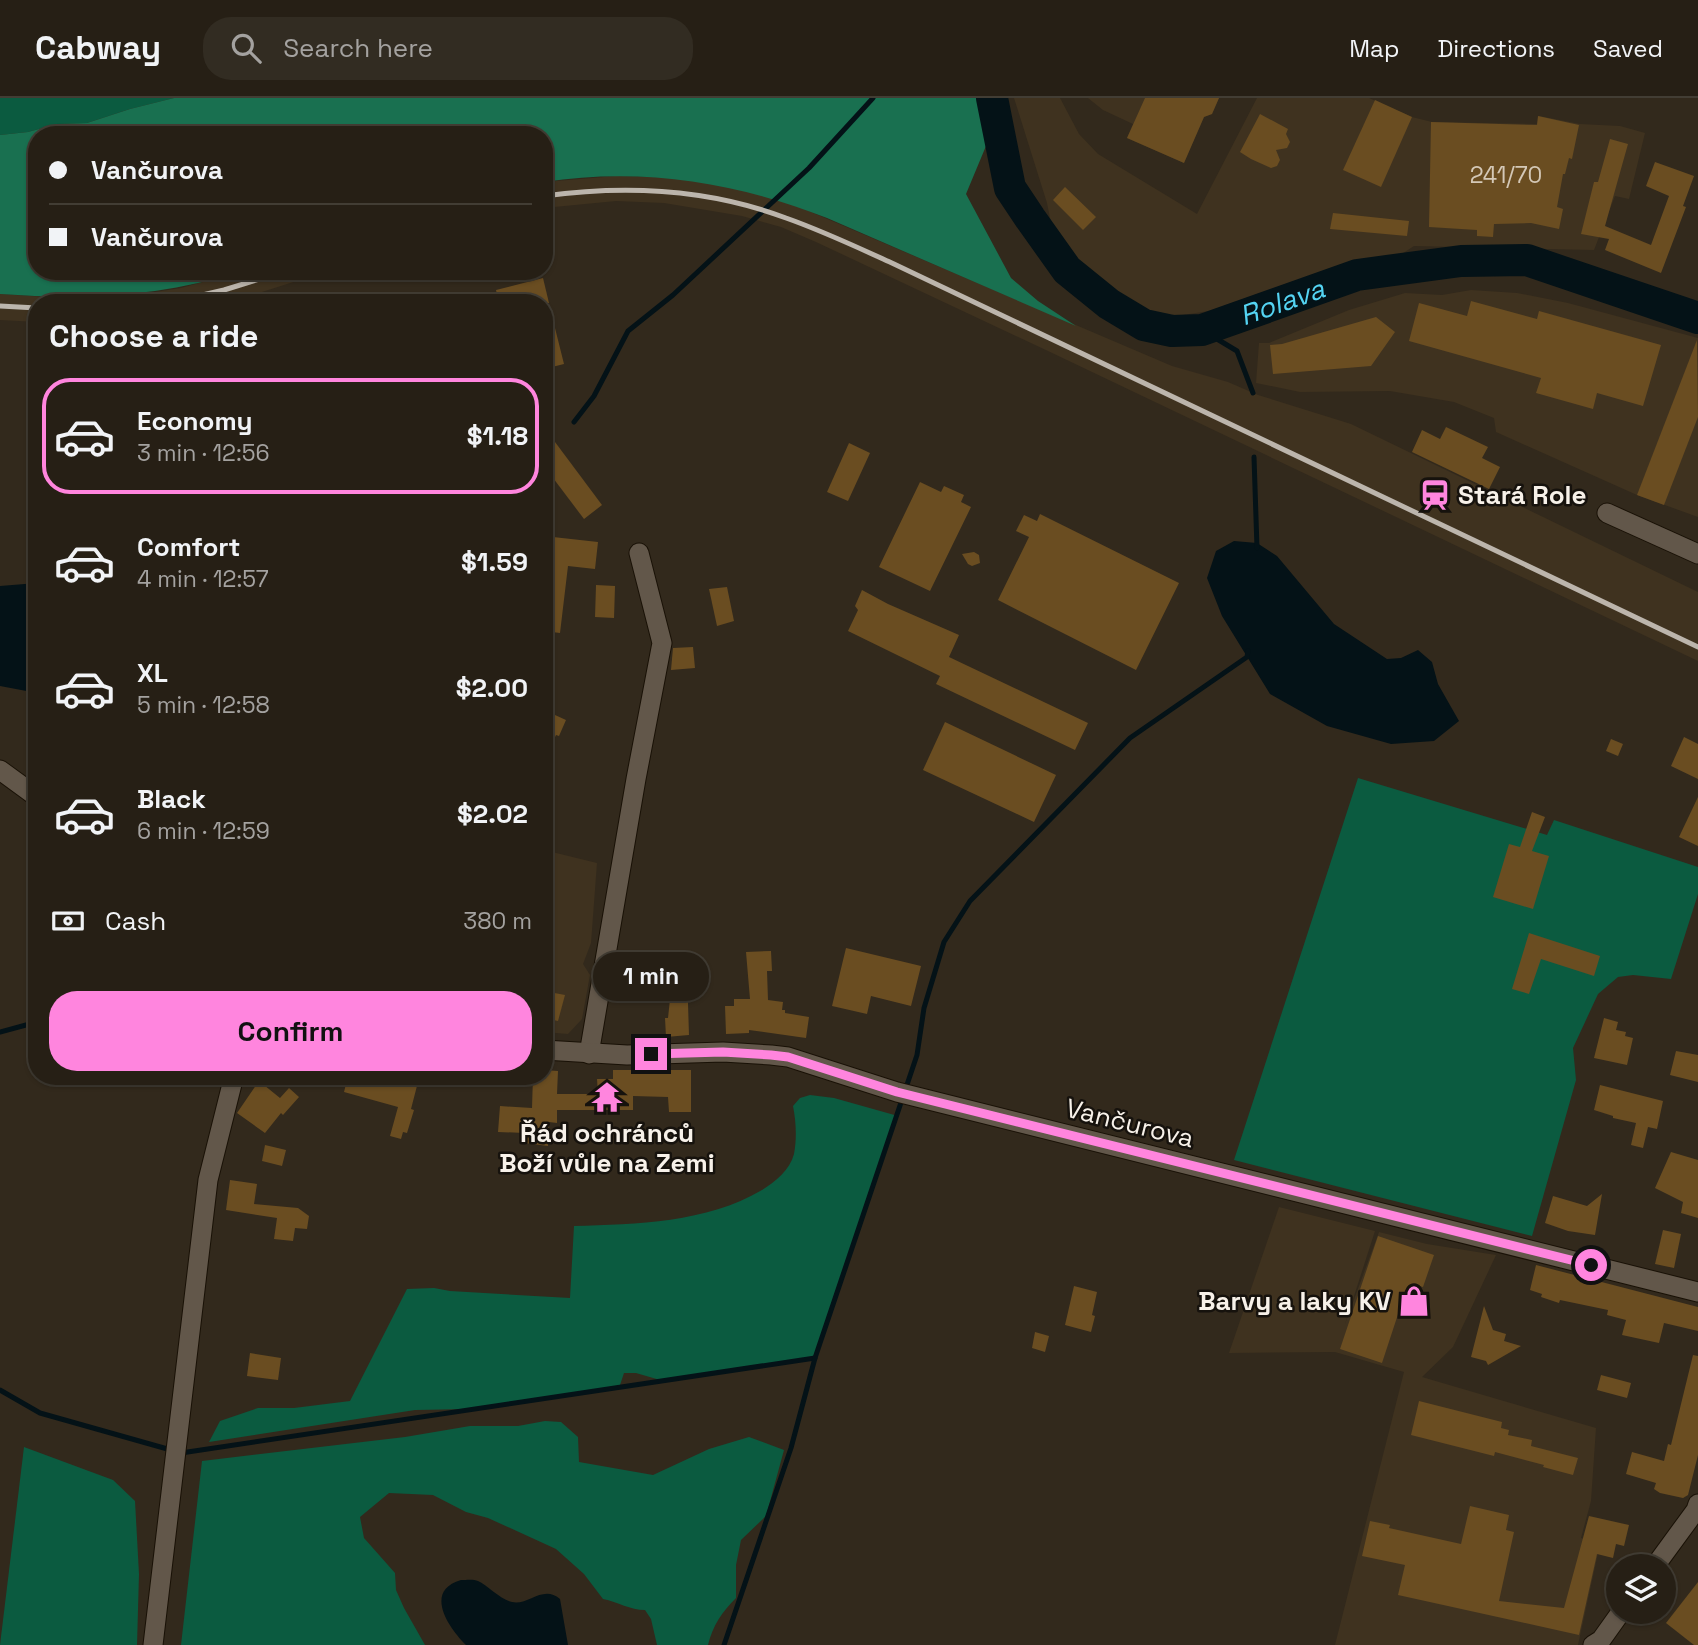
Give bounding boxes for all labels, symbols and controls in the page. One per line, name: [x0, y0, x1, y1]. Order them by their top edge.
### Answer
search box: [203, 17, 693, 80]
text: Cabway: [35, 27, 161, 69]
icon: search: [227, 29, 265, 67]
text: Search here: [283, 31, 433, 65]
text: Map: [1349, 33, 1399, 64]
text: Directions: [1437, 33, 1555, 64]
text: Saved: [1593, 33, 1663, 64]
text: Vančurova: [91, 153, 223, 187]
house number: 241/70: [1470, 160, 1542, 190]
text: Vančurova: [91, 220, 223, 254]
water label: Rolava: [1234, 270, 1330, 333]
text: Choose a ride: [49, 316, 259, 356]
text: Economy: [137, 404, 253, 438]
icon: car: [53, 405, 116, 468]
text: $1.18: [467, 419, 528, 453]
text: 3 min · 12:56: [137, 438, 270, 468]
station icon: Stará Role: [1418, 478, 1452, 512]
place label: Stará Role: [1458, 478, 1587, 512]
text: Comfort: [137, 530, 240, 564]
icon: car: [53, 531, 116, 594]
text: $1.59: [461, 545, 528, 579]
text: 4 min · 12:57: [137, 564, 269, 594]
text: XL: [137, 656, 168, 690]
icon: car: [53, 657, 116, 720]
text: $2.00: [456, 671, 528, 705]
text: 5 min · 12:58: [137, 690, 270, 720]
text: Black: [137, 782, 206, 816]
icon: car: [53, 783, 116, 846]
text: $2.02: [457, 797, 528, 831]
text: 6 min · 12:59: [137, 816, 270, 846]
icon: cash: [49, 902, 87, 940]
text: Cash: [105, 904, 166, 938]
text: 380 m: [463, 906, 532, 936]
callout: 1 min: [593, 953, 709, 1002]
text: 1 min: [623, 961, 679, 991]
button: Confirm: [49, 991, 532, 1071]
route end: [635, 1038, 667, 1070]
temple icon: Řád ochránců Boží vůle na Zemi: [590, 1080, 624, 1114]
street label: Vančurova: [1062, 1091, 1198, 1155]
place label: Řád ochránců Boží vůle na Zemi: [499, 1116, 715, 1180]
route start: [1575, 1249, 1607, 1281]
place label: Barvy a laky KV: [1198, 1284, 1391, 1318]
shop icon: Barvy a laky KV: [1397, 1284, 1431, 1318]
map controls: [1606, 1554, 1676, 1624]
button: layers: [1606, 1554, 1676, 1624]

